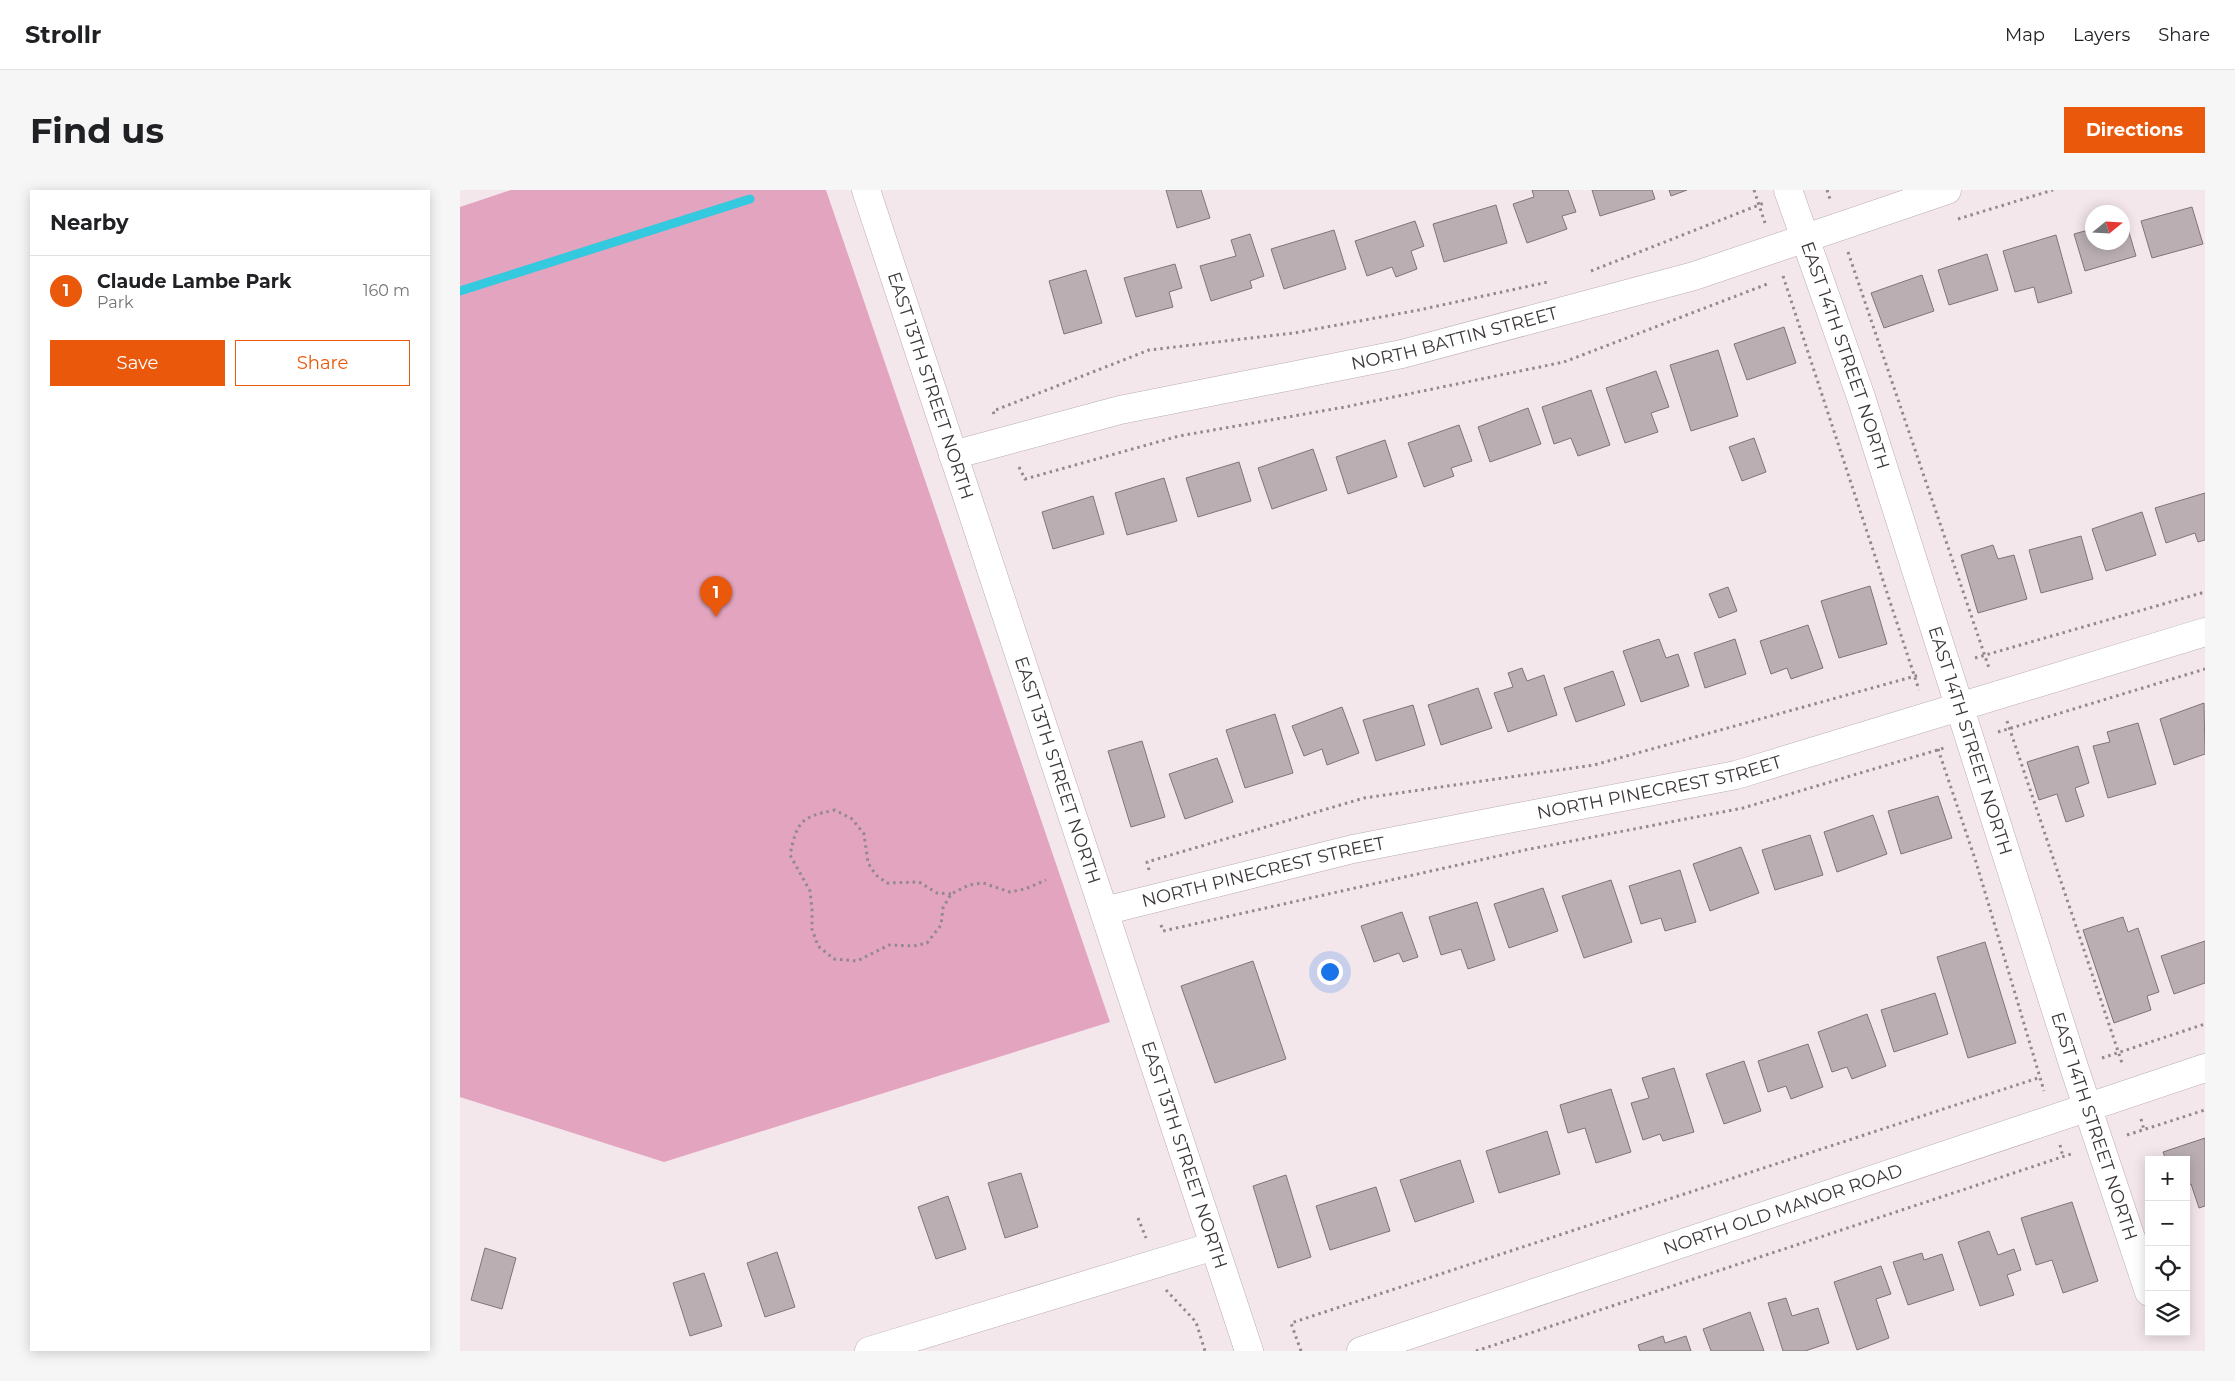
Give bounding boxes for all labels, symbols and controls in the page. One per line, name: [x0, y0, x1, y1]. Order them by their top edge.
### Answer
text: Strollr: [25, 20, 101, 49]
text: Map: [2005, 24, 2045, 46]
text: Layers: [2073, 24, 2130, 46]
text: Share: [2158, 24, 2210, 46]
button: Directions: [2064, 107, 2205, 153]
text: Find us: [30, 109, 164, 152]
north arrow: [2085, 205, 2130, 250]
text: Nearby: [50, 210, 129, 235]
street label: EAST 14TH STREET NORTH: [1796, 239, 1894, 472]
street label: EAST 13TH STREET NORTH: [883, 269, 978, 502]
text: Claude Lambe Park: [97, 270, 291, 293]
text: 1: [63, 281, 69, 300]
text: 160 m: [363, 281, 410, 300]
text: Park: [97, 293, 134, 312]
street label: NORTH BATTIN STREET: [1349, 302, 1561, 375]
button: Save: [50, 340, 225, 386]
button: Share: [235, 340, 410, 386]
pin: 1: [700, 576, 732, 617]
street label: EAST 14TH STREET NORTH: [1924, 623, 2017, 858]
street label: EAST 13TH STREET NORTH: [1010, 654, 1105, 887]
street label: NORTH PINECREST STREET: [1535, 751, 1785, 824]
street label: NORTH PINECREST STREET: [1139, 832, 1387, 912]
your location: [1317, 959, 1343, 985]
street label: EAST 14TH STREET NORTH: [2046, 1009, 2142, 1243]
street label: EAST 13TH STREET NORTH: [1137, 1038, 1232, 1271]
map controls: [2145, 1156, 2190, 1336]
button: +: [2145, 1156, 2190, 1201]
street label: NORTH OLD MANOR ROAD: [1660, 1159, 1905, 1260]
button: −: [2145, 1201, 2190, 1246]
button: locate: [2145, 1246, 2190, 1291]
button: layers: [2145, 1291, 2190, 1336]

